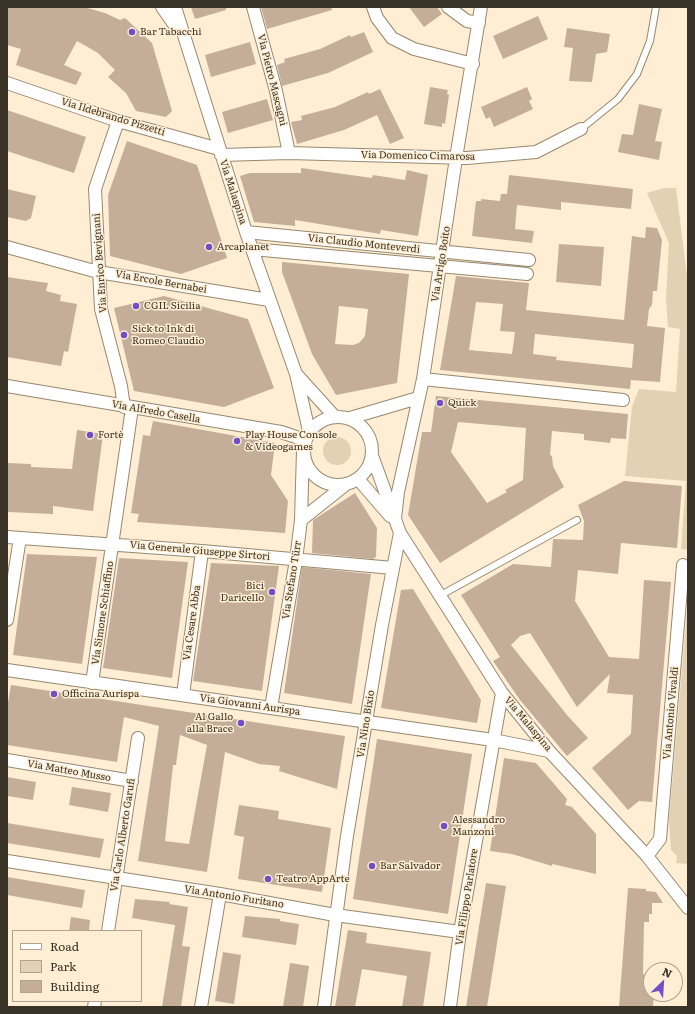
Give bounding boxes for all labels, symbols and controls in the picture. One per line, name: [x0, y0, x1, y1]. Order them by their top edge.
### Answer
place label: Bar Tabacchi: [140, 26, 202, 38]
marker: Bar Tabacchi: [127, 27, 137, 37]
street label: Via Pietro Mascagni: [255, 33, 289, 127]
street label: Via Ildebrando Pizzetti: [60, 95, 166, 139]
street label: Via Domenico Cimarosa: [361, 149, 475, 163]
street label: Via Malaspina: [217, 158, 249, 226]
street label: Via Enrico Bevignani: [91, 213, 109, 313]
street label: Via Arrigo Boito: [429, 225, 453, 303]
street label: Via Claudio Monteverdi: [307, 232, 421, 256]
place label: Arcaplanet: [217, 241, 269, 253]
marker: Arcaplanet: [204, 242, 214, 252]
street label: Via Ercole Bernabei: [114, 268, 208, 296]
place label: CGIL Sicilia: [144, 300, 201, 312]
marker: CGIL Sicilia: [131, 301, 141, 311]
place label: Sick to Ink di Romeo Claudio: [132, 323, 204, 346]
marker: Sick to Ink di Romeo Claudio: [119, 330, 129, 340]
place label: Quick: [448, 397, 476, 409]
street label: Via Alfredo Casella: [111, 398, 201, 426]
marker: Quick: [435, 398, 445, 408]
place label: Fortè: [98, 429, 123, 441]
place label: Play House Console & Videogames: [245, 429, 337, 452]
marker: Fortè: [85, 430, 95, 440]
marker: Play House Console & Videogames: [232, 436, 242, 446]
street label: Via Generale Giuseppe Sirtori: [129, 539, 271, 563]
street label: Via Stefano Türr: [280, 540, 304, 620]
street label: Via Simone Schiaffino: [90, 560, 116, 666]
place label: Bici Daricello: [221, 580, 264, 604]
street label: Via Cesare Abba: [181, 585, 203, 661]
marker: Bici Daricello: [267, 587, 277, 597]
street label: Via Antonio Vivaldi: [661, 666, 681, 760]
place label: Officina Aurispa: [62, 688, 139, 700]
marker: Officina Aurispa: [49, 689, 59, 699]
street label: Via Nino Bixio: [355, 689, 377, 759]
street label: Via Giovanni Aurispa: [199, 692, 301, 718]
street label: Via Malaspina: [502, 694, 554, 754]
place label: Al Gallo alla Brace: [187, 711, 233, 734]
marker: Al Gallo alla Brace: [236, 718, 246, 728]
street label: Via Matteo Musso: [26, 758, 112, 784]
street label: Via Carlo Alberto Garufi: [108, 778, 138, 892]
place label: Alessandro Manzoni: [452, 814, 505, 838]
marker: Alessandro Manzoni: [439, 821, 449, 831]
street label: Via Filippo Parlatore: [453, 848, 481, 946]
place label: Bar Salvador: [380, 860, 441, 872]
marker: Bar Salvador: [367, 861, 377, 871]
place label: Teatro AppArte: [276, 873, 350, 885]
marker: Teatro AppArte: [263, 874, 273, 884]
street label: Via Antonio Furitano: [183, 883, 285, 911]
legend: [12, 930, 142, 1002]
text: Road: [50, 937, 79, 955]
text: Park: [50, 957, 76, 975]
north arrow: [643, 962, 683, 1002]
text: N: [660, 963, 675, 981]
text: Building: [50, 977, 99, 995]

